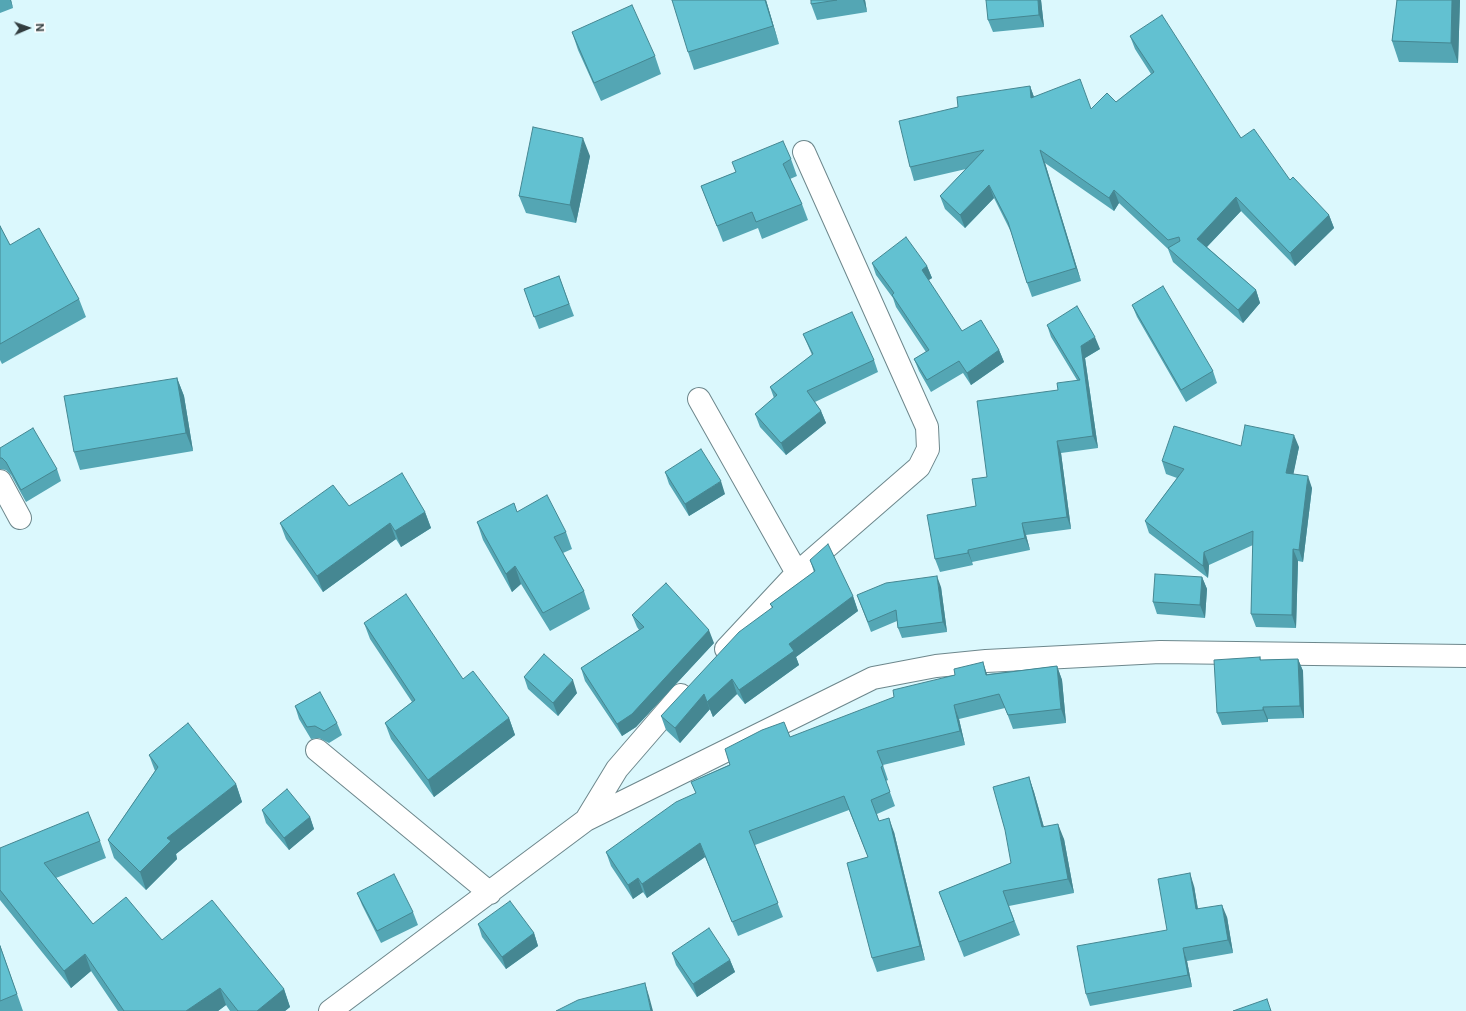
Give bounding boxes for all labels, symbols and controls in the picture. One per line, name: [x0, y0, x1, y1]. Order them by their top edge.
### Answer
north arrow: [8, 8, 48, 48]
text: N: [33, 23, 47, 32]

